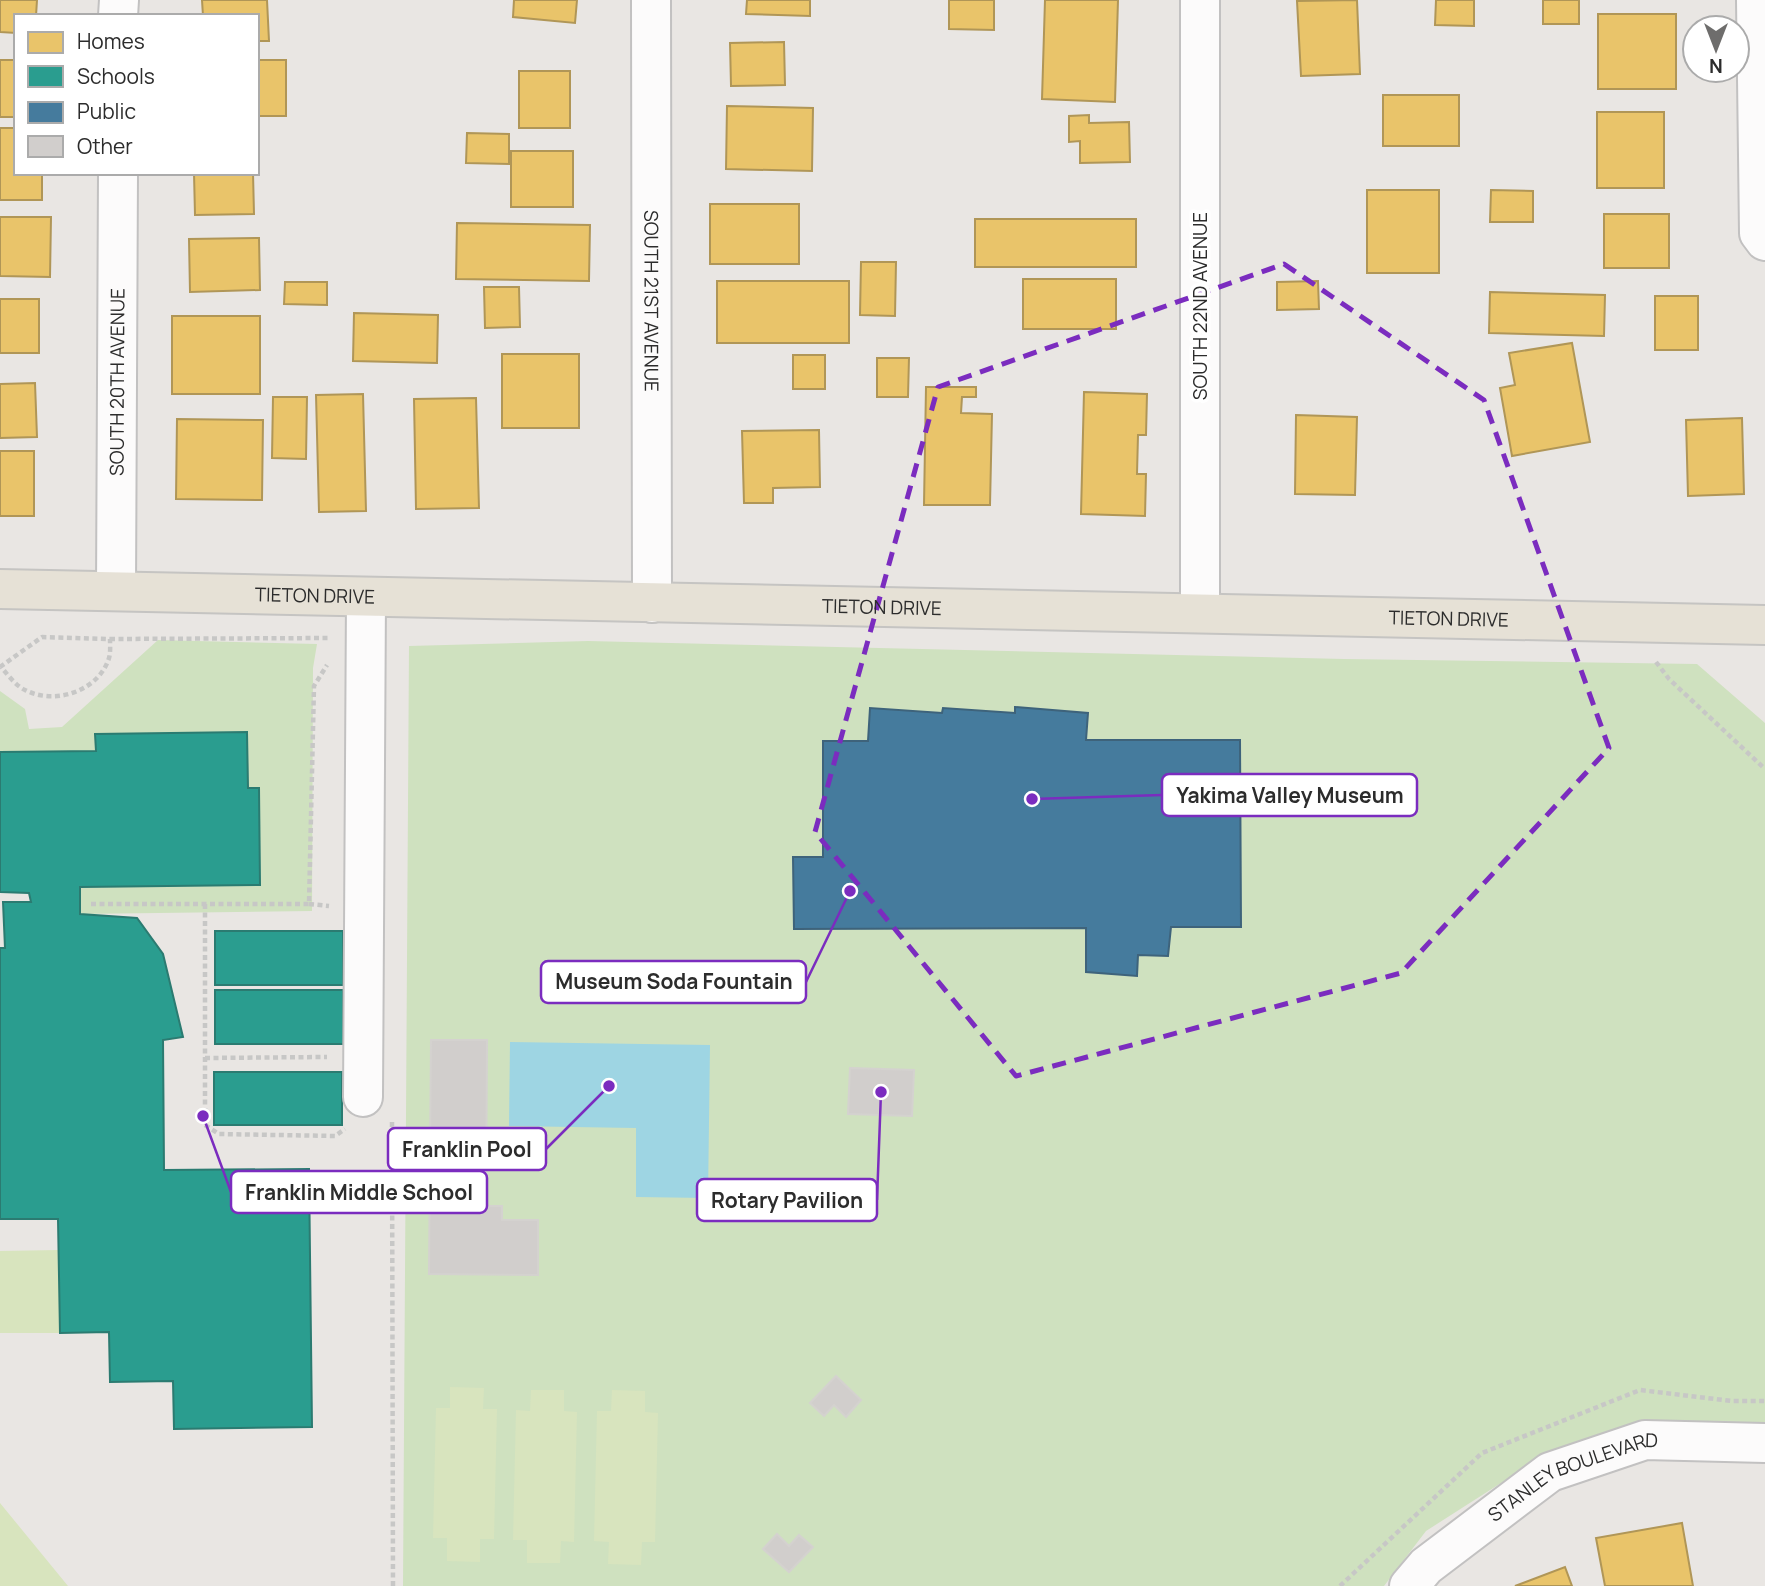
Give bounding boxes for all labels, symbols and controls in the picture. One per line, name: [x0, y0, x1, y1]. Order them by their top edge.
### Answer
legend: [14, 14, 259, 175]
north arrow: [1681, 14, 1751, 84]
text: Homes: [77, 27, 145, 55]
text: N: [1709, 53, 1723, 79]
text: Schools: [77, 62, 155, 90]
text: Public: [77, 97, 136, 125]
text: Other: [77, 132, 133, 160]
street label: SOUTH 21ST AVENUE: [638, 210, 665, 392]
street label: SOUTH 22ND AVENUE: [1187, 212, 1213, 400]
street label: SOUTH 20TH AVENUE: [104, 288, 130, 476]
street label: TIETON DRIVE: [255, 581, 375, 610]
street label: TIETON DRIVE: [822, 593, 942, 621]
street label: TIETON DRIVE: [1388, 604, 1509, 633]
callout: Yakima Valley Museum: [1162, 774, 1417, 816]
text: Yakima Valley Museum: [1176, 781, 1404, 809]
callout: Museum Soda Fountain: [541, 961, 806, 1003]
text: Museum Soda Fountain: [555, 967, 793, 995]
callout: Franklin Pool: [388, 1128, 546, 1170]
text: Franklin Pool: [402, 1135, 532, 1163]
callout: Franklin Middle School: [231, 1171, 487, 1213]
text: Franklin Middle School: [245, 1178, 473, 1206]
callout: Rotary Pavilion: [697, 1179, 877, 1221]
text: Rotary Pavilion: [711, 1186, 863, 1214]
street label: STANLEY BOULEVARD: [1482, 1427, 1658, 1528]

